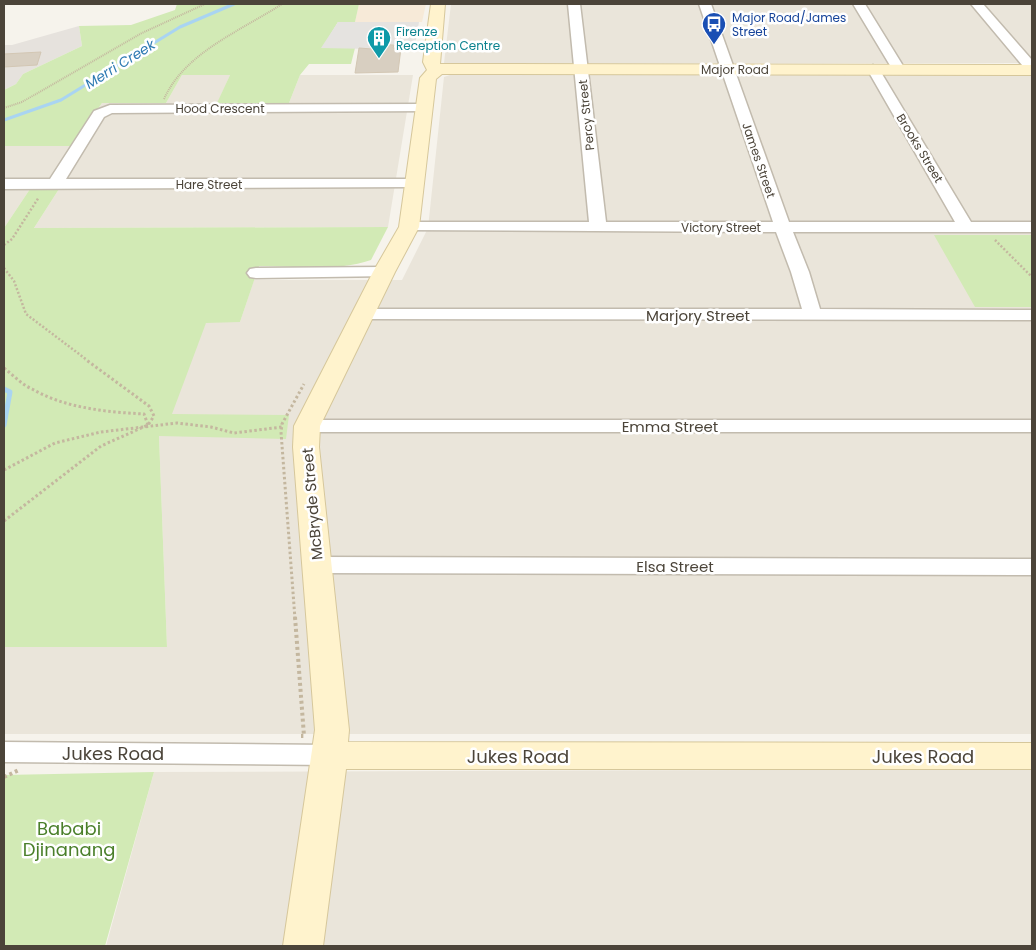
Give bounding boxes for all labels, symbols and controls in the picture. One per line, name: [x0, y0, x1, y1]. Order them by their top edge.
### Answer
place label: Major Road/James Street: [732, 9, 846, 40]
bus stop icon: Major Road/James Street: [701, 11, 727, 45]
place label: Firenze Reception Centre: [396, 23, 500, 54]
building icon: Firenze Reception Centre: [366, 25, 392, 59]
water label: Merri Creek: [81, 34, 160, 94]
street label: Major Road: [701, 61, 769, 78]
street label: Percy Street: [574, 79, 598, 151]
street label: Hood Crescent: [175, 100, 265, 117]
street label: Brooks Street: [893, 110, 947, 186]
street label: James Street: [738, 120, 780, 200]
street label: Hare Street: [176, 176, 242, 193]
street label: Victory Street: [681, 219, 761, 236]
street label: Marjory Street: [646, 305, 750, 326]
street label: Emma Street: [622, 416, 718, 437]
street label: McBryde Street: [297, 447, 327, 561]
street label: Elsa Street: [636, 556, 714, 577]
street label: Jukes Road: [62, 741, 164, 766]
street label: Jukes Road: [467, 744, 569, 769]
street label: Jukes Road: [872, 744, 974, 769]
park label: Bababi Djinanang: [23, 816, 115, 862]

